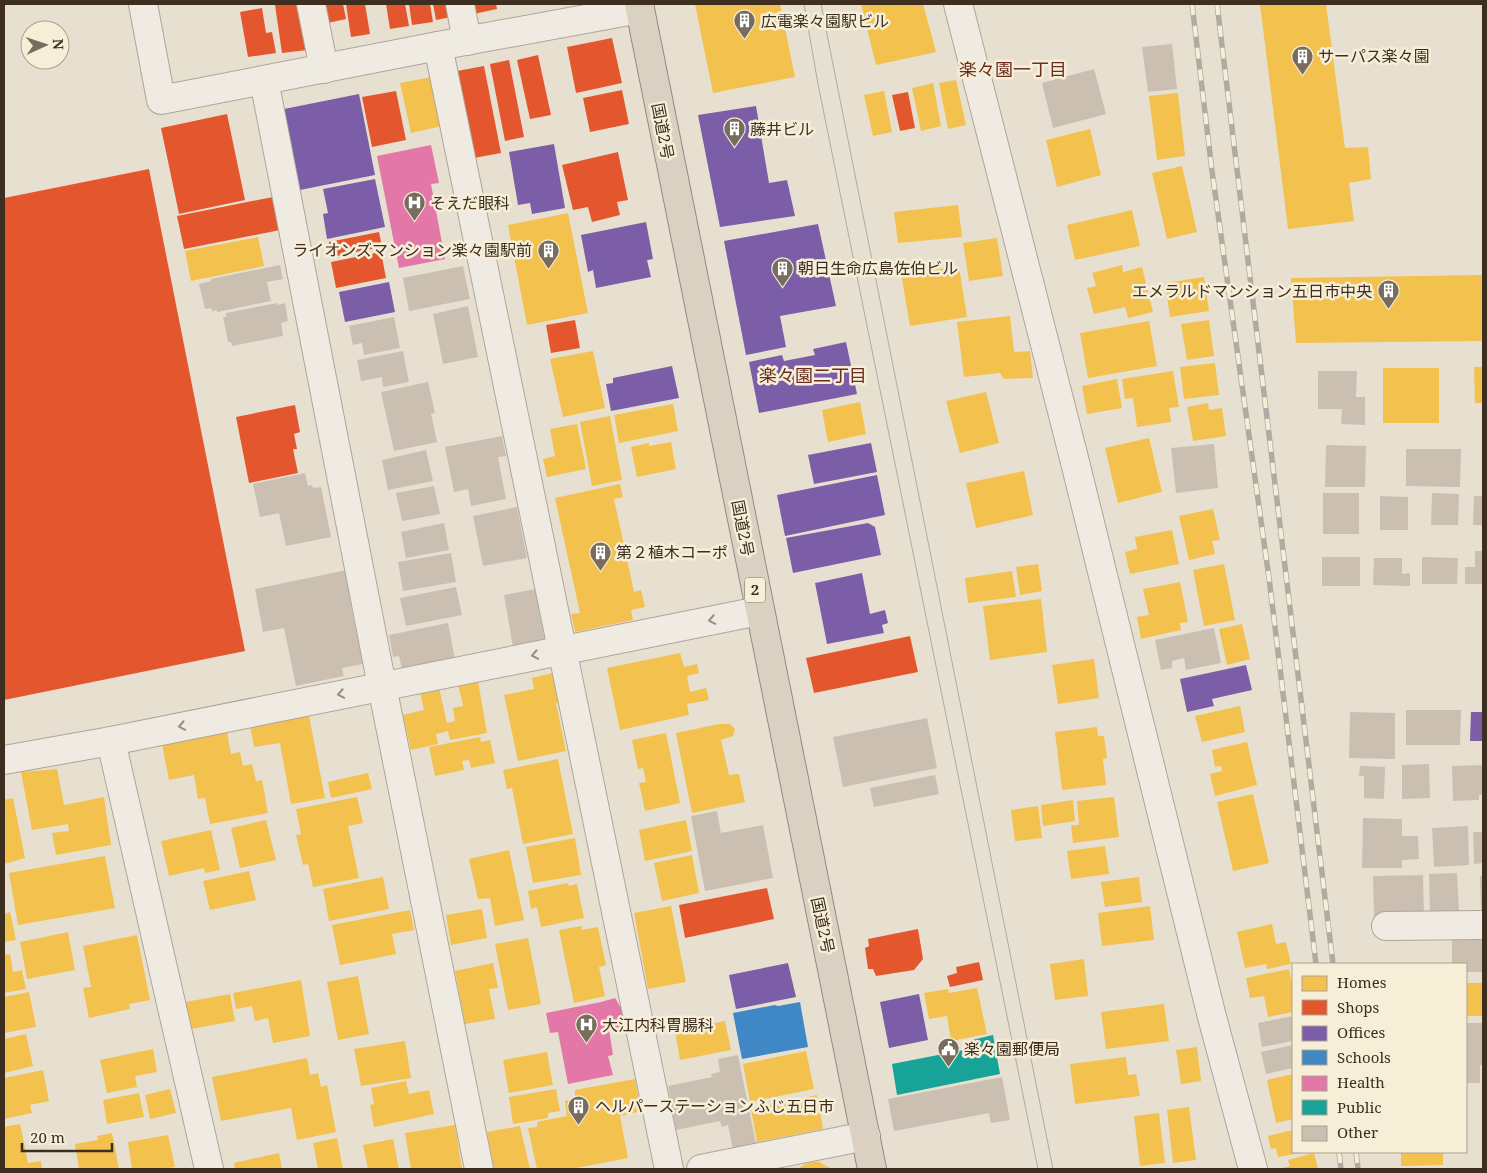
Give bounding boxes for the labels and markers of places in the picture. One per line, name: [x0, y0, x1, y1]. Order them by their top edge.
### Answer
building icon: 広電楽々園駅ビル: [733, 9, 757, 40]
place label: 広電楽々園駅ビル: [761, 10, 889, 32]
building icon: サーパス楽々園: [1290, 44, 1314, 75]
place label: サーパス楽々園: [1318, 45, 1430, 67]
building icon: 藤井ビル: [722, 117, 746, 148]
place label: 藤井ビル: [750, 118, 814, 140]
hospital icon: そえだ眼科: [402, 191, 426, 222]
place label: そえだ眼科: [430, 192, 510, 214]
building icon: ライオンズマンション楽々園駅前: [536, 238, 560, 269]
place label: ライオンズマンション楽々園駅前: [292, 239, 532, 261]
building icon: 朝日生命広島佐伯ビル: [770, 256, 794, 287]
place label: 朝日生命広島佐伯ビル: [798, 257, 958, 279]
building icon: エメラルドマンション五日市中央: [1376, 279, 1400, 310]
place label: エメラルドマンション五日市中央: [1132, 280, 1372, 302]
building icon: 第２植木コーポ: [588, 540, 612, 571]
place label: 第２植木コーポ: [616, 541, 728, 563]
hospital icon: 大江内科胃腸科: [574, 1013, 598, 1044]
place label: 大江内科胃腸科: [602, 1014, 714, 1036]
public building icon: 楽々園郵便局: [936, 1037, 960, 1068]
place label: 楽々園郵便局: [964, 1038, 1060, 1060]
building icon: ヘルパーステーションふじ五日市: [567, 1094, 591, 1125]
place label: ヘルパーステーションふじ五日市: [595, 1095, 834, 1117]

